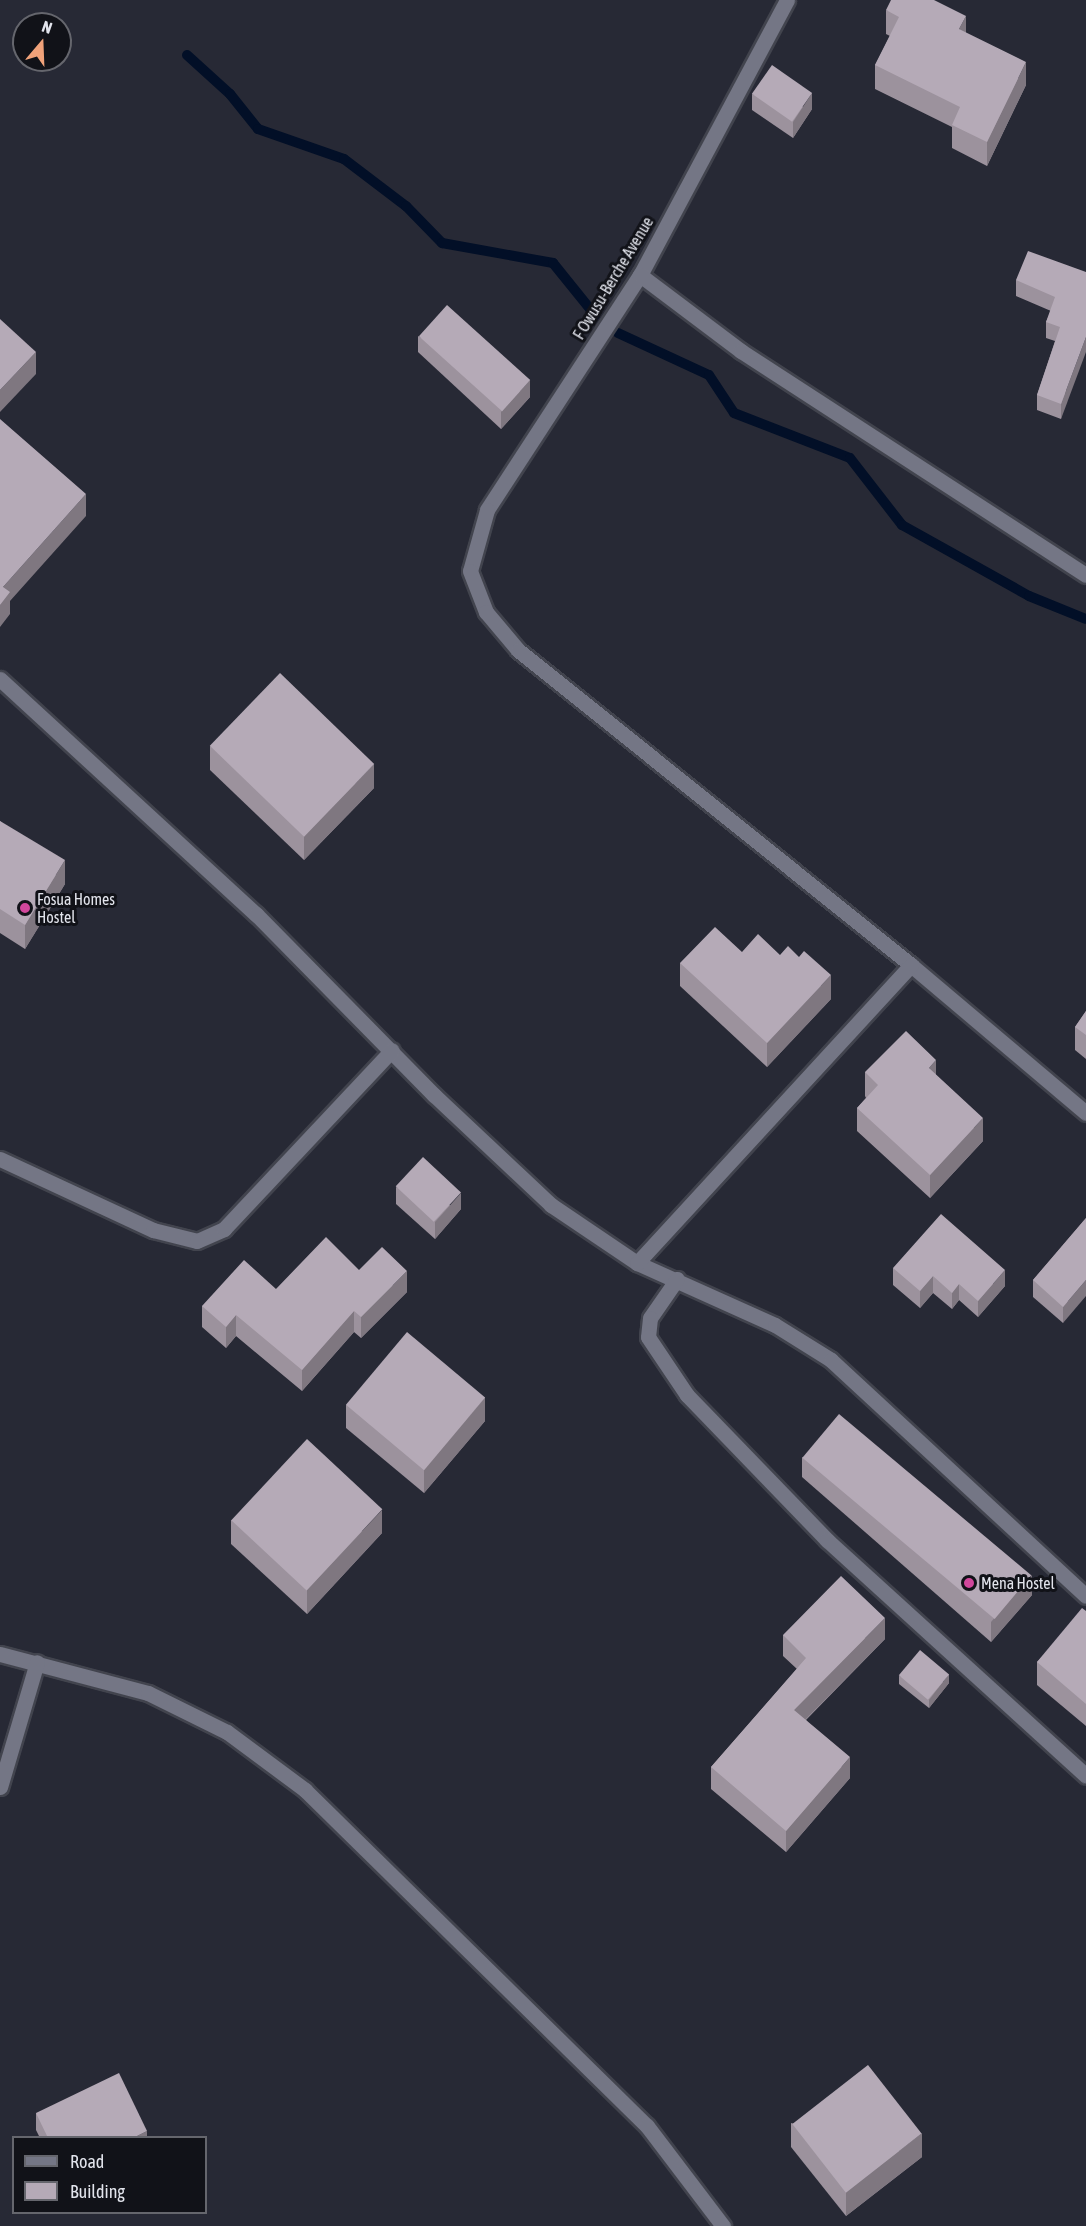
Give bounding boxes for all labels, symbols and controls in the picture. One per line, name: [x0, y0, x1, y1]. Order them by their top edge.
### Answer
north arrow: [12, 12, 72, 72]
text: N: [40, 17, 55, 37]
street label: F Owusu-Berche Avenue: [569, 213, 657, 343]
place label: Fosua Homes Hostel: [37, 889, 115, 927]
marker: Fosua Homes Hostel: [18, 901, 32, 915]
place label: Mena Hostel: [981, 1573, 1055, 1593]
marker: Mena Hostel: [962, 1576, 976, 1590]
legend: [12, 2136, 207, 2214]
text: Road: [70, 2151, 104, 2172]
text: Building: [70, 2181, 125, 2202]

